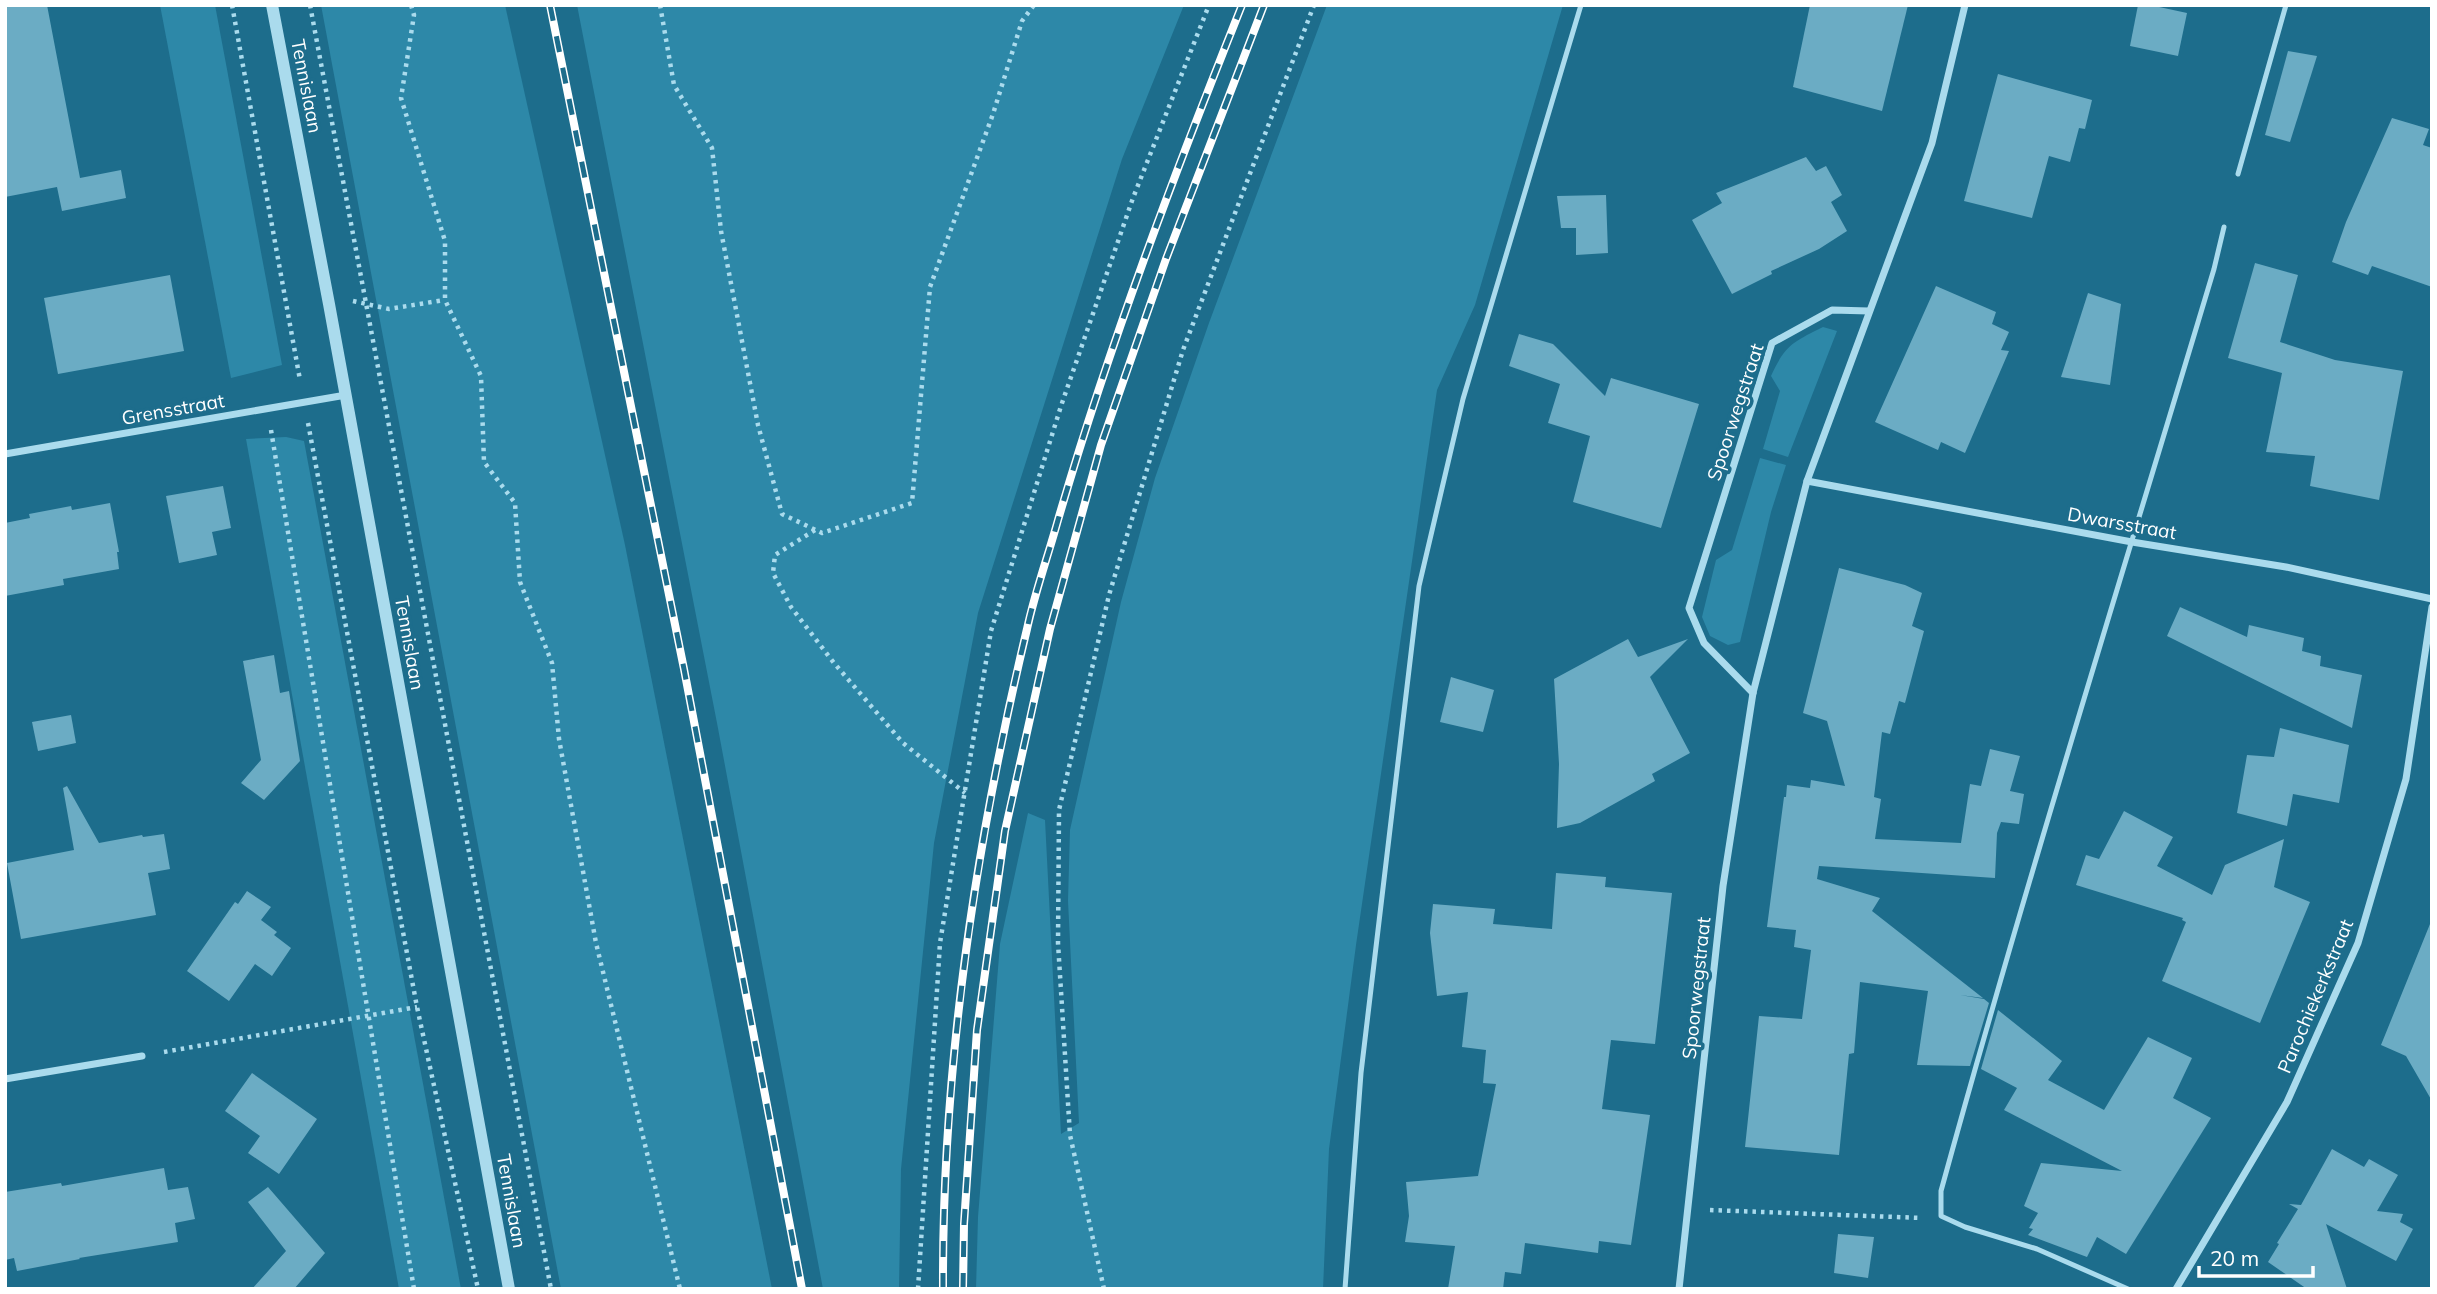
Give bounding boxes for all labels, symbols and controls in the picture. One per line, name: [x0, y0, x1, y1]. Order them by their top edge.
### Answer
street label: Tennislaan: [286, 37, 328, 135]
street label: Spoorwegstraat: [1702, 340, 1769, 484]
street label: Grensstraat: [120, 388, 227, 430]
street label: Dwarsstraat: [2066, 502, 2179, 544]
street label: Tennislaan: [390, 594, 430, 692]
street label: Spoorwegstraat: [1677, 915, 1715, 1060]
street label: Parochiekerkstraat: [2272, 915, 2358, 1077]
street label: Tennislaan: [492, 1152, 532, 1250]
scale bar: [2199, 1234, 2313, 1278]
text: 20 m: [2210, 1245, 2259, 1271]

